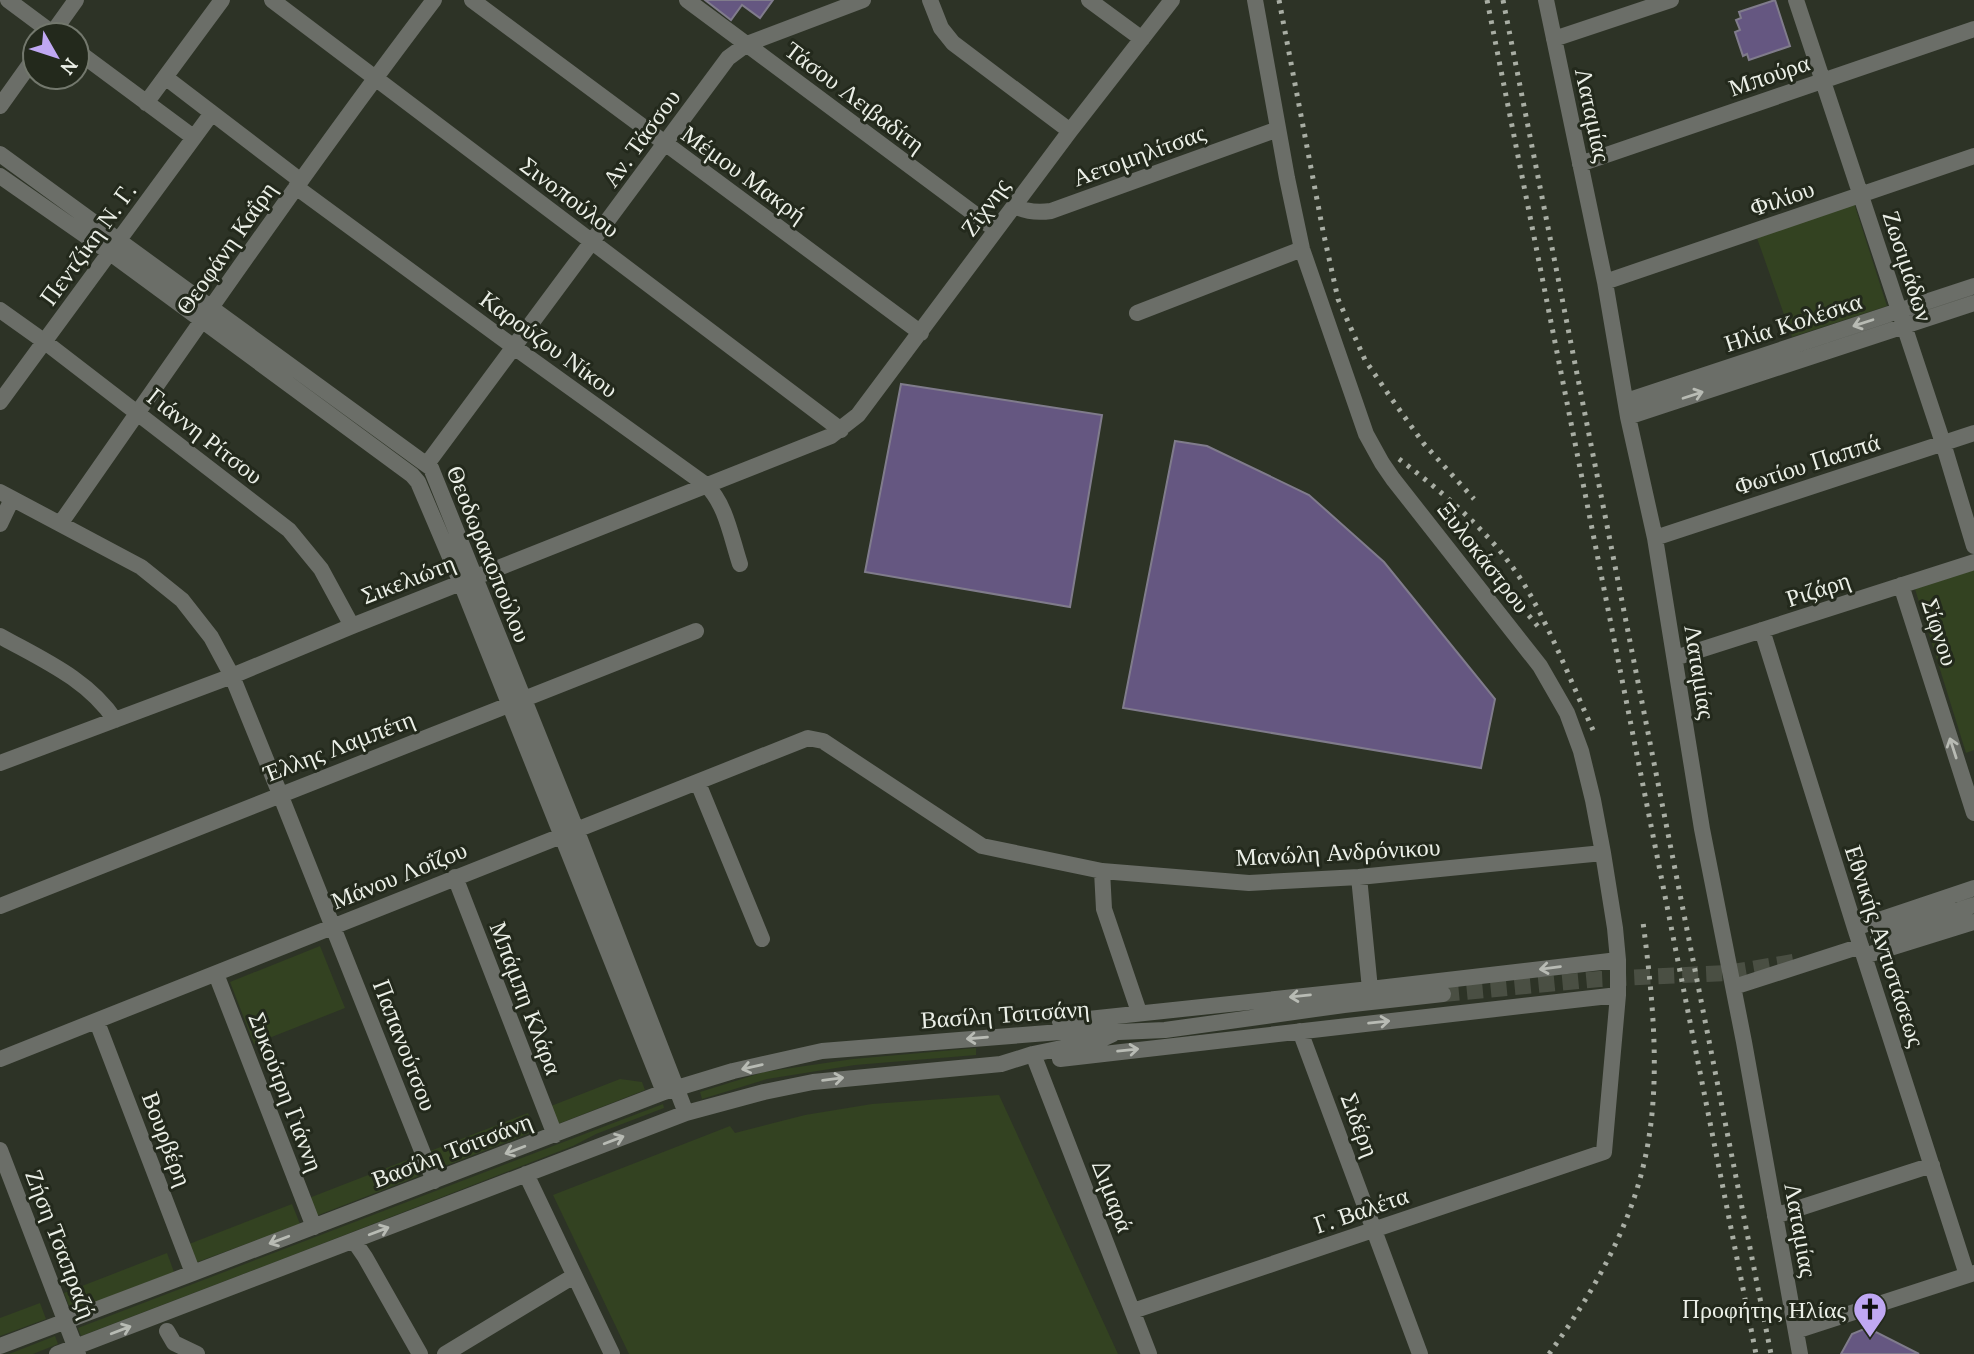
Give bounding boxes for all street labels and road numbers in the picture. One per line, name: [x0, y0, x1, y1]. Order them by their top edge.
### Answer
street label: Τάσου Λειβαδίτη: [779, 34, 931, 160]
street label: Μπούρα: [1724, 47, 1814, 103]
street label: Λαταμίας: [1568, 65, 1618, 165]
street label: Αν. Τάσσου: [595, 83, 687, 193]
street label: Αετομηλίτσας: [1068, 116, 1210, 193]
street label: Μέμου Μακρή: [675, 118, 813, 230]
street label: Σινοπούλου: [514, 150, 626, 244]
street label: Ζίχνης: [953, 171, 1017, 242]
street label: Φιλίου: [1746, 173, 1818, 223]
street label: Θεοφάνη Καΐρη: [169, 175, 283, 321]
street label: Πεντζίκη Ν. Γ.: [33, 176, 143, 312]
street label: Ζωσιμάδων: [1875, 206, 1941, 326]
street label: Καρούζου Νίκου: [474, 283, 624, 405]
street label: Ηλία Κολέσκα: [1720, 285, 1866, 359]
street label: Γιάννη Ρίτσου: [141, 381, 269, 491]
street label: Φωτίου Παππά: [1730, 426, 1884, 502]
street label: Θεοδωρακοπούλου: [439, 461, 539, 647]
street label: Ξυλοκάστρου: [1431, 495, 1537, 619]
street label: Σικελιώτη: [357, 547, 459, 611]
street label: Ριζάρη: [1782, 564, 1854, 614]
street label: Σίφνου: [1915, 594, 1965, 670]
street label: Λαταμίας: [1677, 622, 1723, 722]
street label: Έλλης Λαμπέτη: [258, 703, 419, 789]
street label: Μανώλη Ανδρόνικου: [1235, 831, 1441, 873]
street label: Μάνου Λοΐζου: [327, 834, 471, 916]
street label: Εθνικής Αντιστάσεως: [1838, 841, 1932, 1051]
street label: Μπάμπη Κλάρα: [483, 917, 570, 1079]
street label: Παπανούτσου: [366, 975, 444, 1115]
street label: Βασίλη Τσιτσάνη: [920, 993, 1090, 1035]
street label: Συκούτρη Γιάννη: [241, 1008, 331, 1176]
street label: Βουρβέρη: [135, 1087, 199, 1191]
street label: Σιδέρη: [1334, 1088, 1386, 1162]
street label: Βασίλη Τσιτσάνη: [367, 1105, 537, 1195]
street label: Διμαρά: [1085, 1155, 1141, 1237]
street label: Ζήση Τσαπραζή: [18, 1165, 104, 1323]
street label: Γ. Βαλέτα: [1310, 1179, 1413, 1241]
street label: Λαταμίας: [1777, 1180, 1825, 1280]

